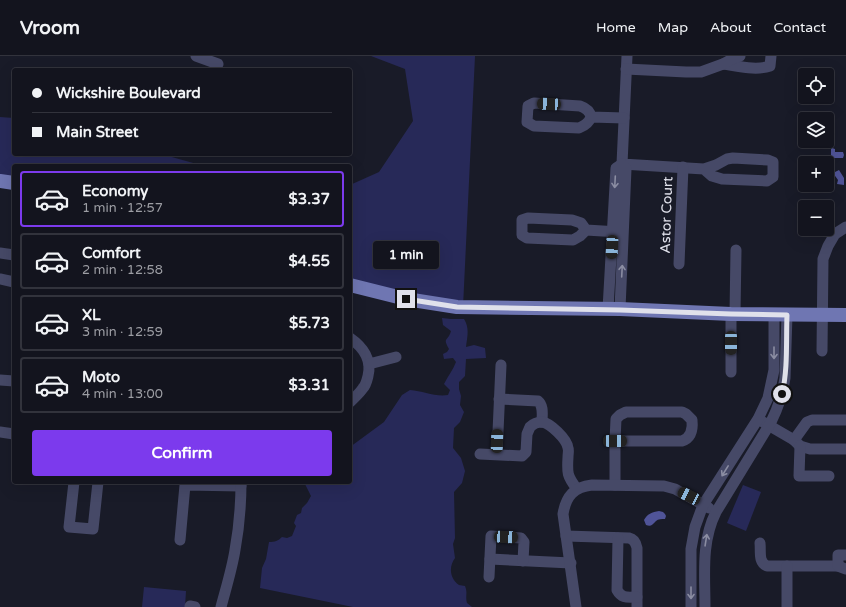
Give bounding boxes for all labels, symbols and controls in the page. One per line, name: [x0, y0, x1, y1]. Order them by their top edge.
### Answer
text: Vroom: [20, 17, 80, 39]
text: Home: [596, 19, 636, 36]
text: Map: [658, 19, 688, 36]
text: About: [710, 19, 752, 36]
text: Contact: [774, 19, 826, 36]
map controls: [798, 68, 834, 236]
button: locate: [798, 68, 834, 104]
text: Wickshire Boulevard: [56, 84, 201, 102]
car: [537, 97, 561, 111]
button: layers: [798, 112, 834, 148]
text: Main Street: [56, 123, 139, 141]
button: +: [798, 156, 834, 192]
one-way arrow: [612, 175, 619, 188]
street label: Astor Court: [657, 176, 676, 254]
icon: car: [34, 181, 70, 217]
text: Economy: [82, 182, 148, 200]
text: $3.37: [289, 190, 330, 208]
text: 1 min · 12:57: [82, 200, 163, 216]
button: −: [798, 200, 834, 236]
car: [605, 235, 619, 259]
callout: 1 min: [373, 241, 439, 269]
icon: car: [34, 243, 70, 279]
text: Comfort: [82, 244, 141, 262]
text: 1 min: [389, 247, 423, 263]
text: $4.55: [289, 252, 330, 270]
text: 2 min · 12:58: [82, 262, 163, 278]
one-way arrow: [618, 265, 626, 278]
route end: [397, 290, 415, 308]
icon: car: [34, 305, 70, 341]
text: XL: [82, 306, 101, 324]
text: $5.73: [289, 314, 330, 332]
text: 3 min · 12:59: [82, 324, 163, 340]
car: [725, 331, 737, 355]
one-way arrow: [770, 346, 778, 359]
icon: car: [34, 367, 70, 403]
text: Moto: [82, 368, 120, 386]
text: $3.31: [289, 376, 330, 394]
route start: [773, 385, 791, 403]
text: 4 min · 13:00: [82, 386, 163, 402]
car: [491, 429, 503, 453]
button: Confirm: [32, 430, 332, 476]
car: [603, 435, 627, 447]
one-way arrow: [720, 465, 728, 477]
car: [676, 485, 702, 507]
car: [494, 530, 518, 544]
one-way arrow: [703, 534, 711, 547]
one-way arrow: [687, 586, 695, 599]

